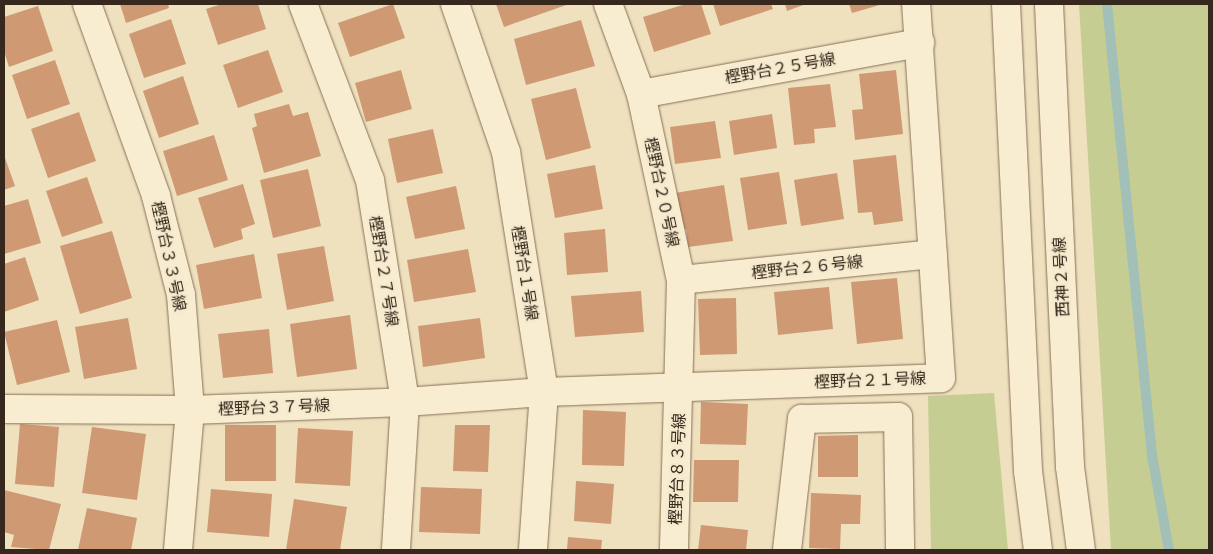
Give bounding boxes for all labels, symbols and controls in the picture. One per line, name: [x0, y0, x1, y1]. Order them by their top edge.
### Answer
street label: 樫野台２５号線: [723, 49, 837, 87]
street label: 樫野台２０号線: [641, 135, 683, 249]
street label: 樫野台３３号線: [148, 199, 190, 313]
street label: 樫野台２７号線: [366, 214, 402, 328]
street label: 樫野台１号線: [508, 224, 542, 322]
street label: 西神２号線: [1049, 237, 1073, 317]
street label: 樫野台２６号線: [750, 252, 864, 282]
street label: 樫野台２１号線: [814, 368, 926, 392]
street label: 樫野台３７号線: [218, 395, 330, 419]
street label: 樫野台８３号線: [665, 413, 689, 525]

